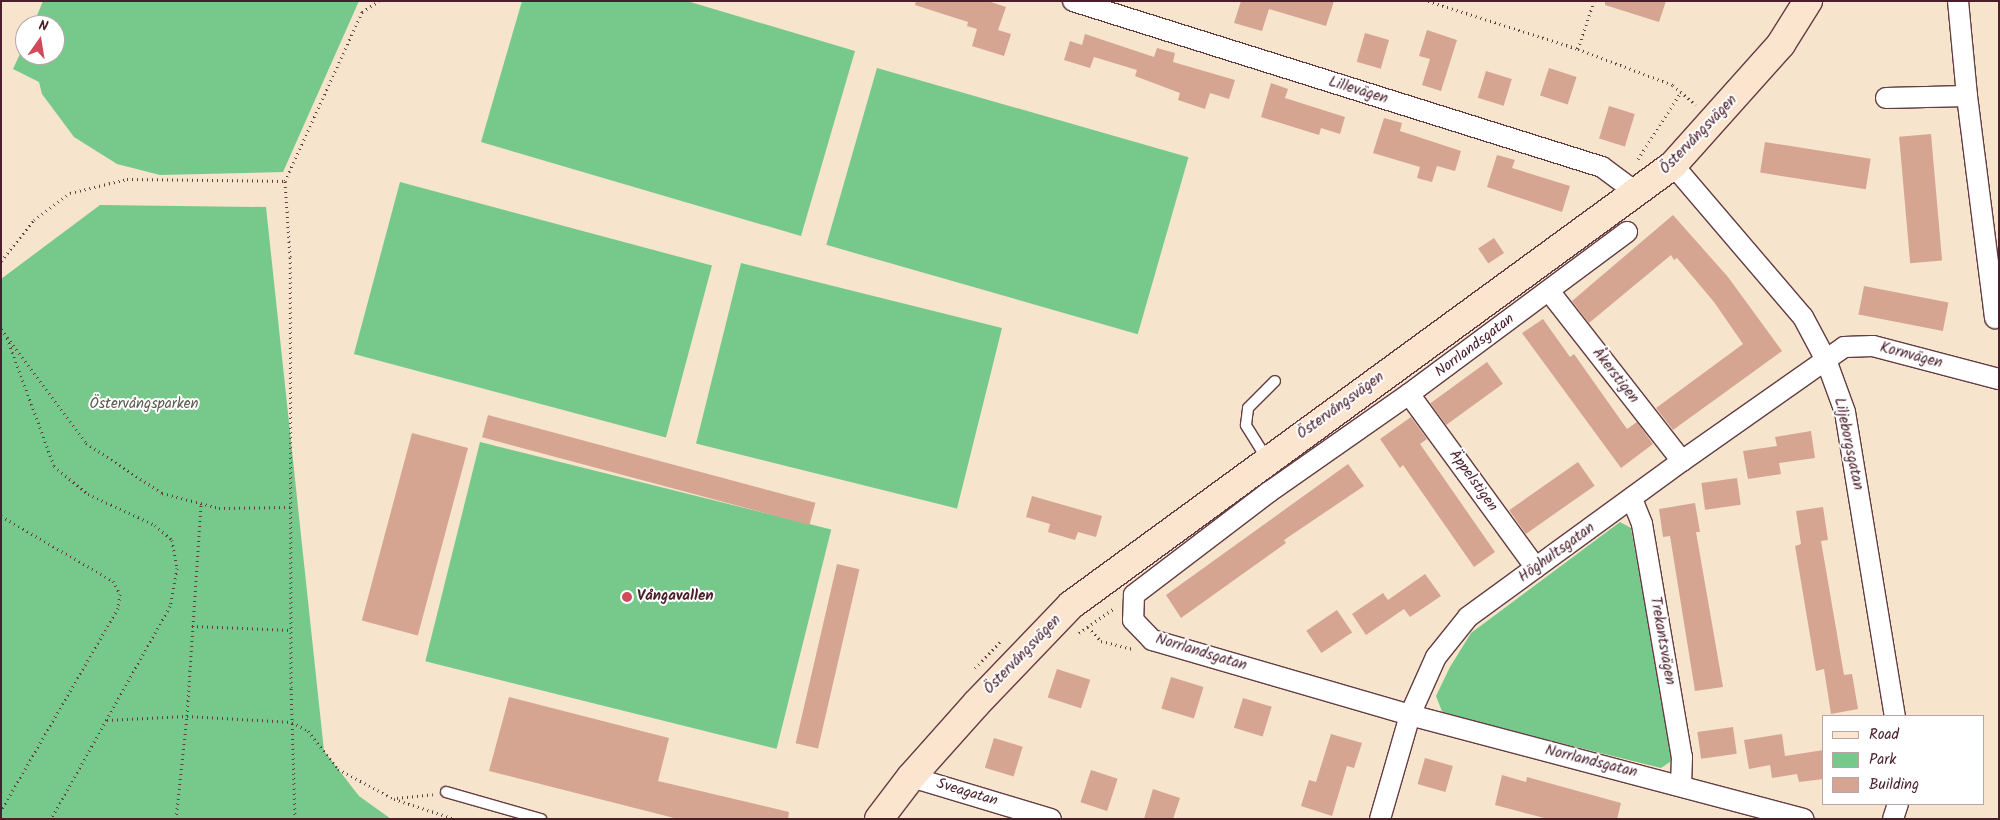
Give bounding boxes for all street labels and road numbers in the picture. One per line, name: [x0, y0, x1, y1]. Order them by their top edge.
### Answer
street label: Lillevägen: [1326, 73, 1390, 109]
street label: Östervångsvägen: [1657, 92, 1741, 178]
street label: Norrlandsgatan: [1432, 310, 1518, 382]
street label: Kornvägen: [1878, 339, 1944, 373]
street label: Åkerstigen: [1588, 345, 1642, 407]
street label: Östervångsvägen: [1294, 368, 1388, 444]
street label: Liljeborgsgatan: [1829, 396, 1867, 492]
street label: Äppelstigen: [1445, 447, 1501, 515]
street label: Höghultsgatan: [1515, 519, 1599, 587]
street label: Trekantsvägen: [1645, 595, 1679, 687]
street label: Östervångsvägen: [981, 612, 1065, 698]
street label: Norrlandsgatan: [1153, 631, 1249, 675]
street label: Norrlandsgatan: [1543, 742, 1639, 782]
street label: Sveagatan: [934, 775, 1000, 811]

